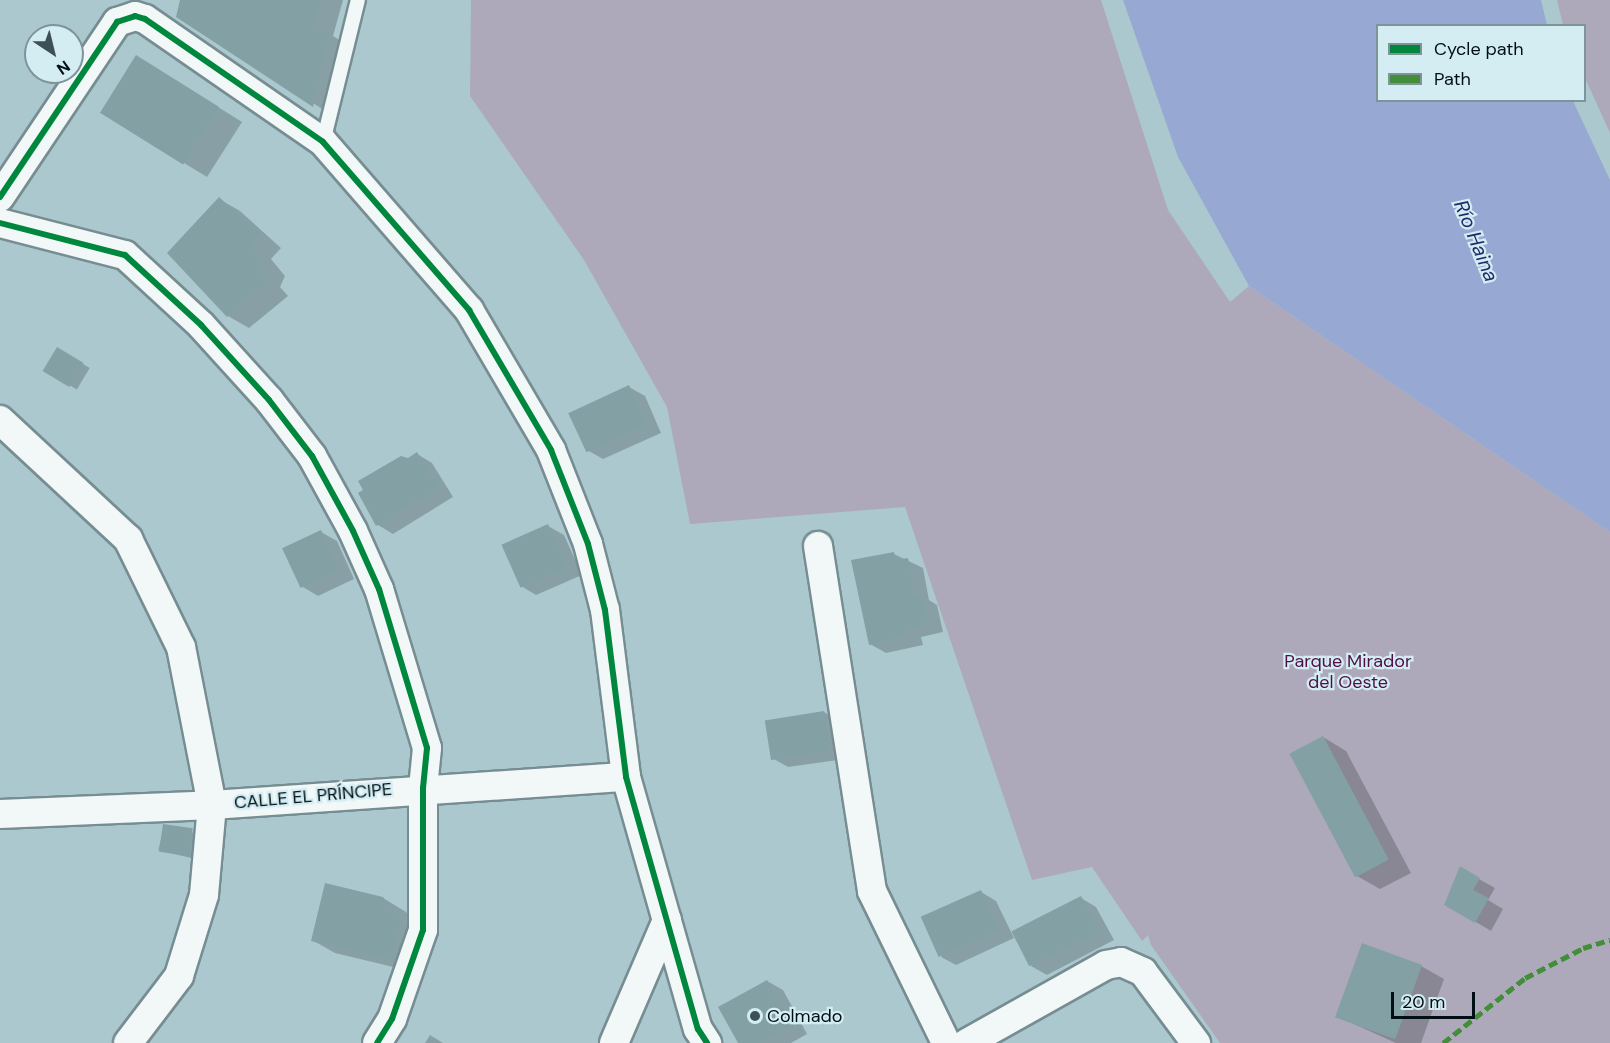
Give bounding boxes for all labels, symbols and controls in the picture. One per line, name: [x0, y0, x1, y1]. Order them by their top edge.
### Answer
north arrow: [24, 24, 84, 84]
legend: [1376, 24, 1586, 102]
text: Cycle path: [1434, 37, 1524, 61]
text: N: [53, 56, 74, 79]
text: Path: [1434, 67, 1471, 91]
water label: Río Haina: [1449, 197, 1503, 285]
park label: Parque Mirador del Oeste: [1284, 651, 1412, 694]
street label: CALLE EL PRÍNCIPE: [233, 778, 393, 814]
scale bar: [1394, 980, 1478, 1018]
text: 20 m: [1402, 990, 1445, 1014]
place label: Colmado: [767, 1005, 842, 1027]
marker: Colmado: [748, 1009, 762, 1023]

